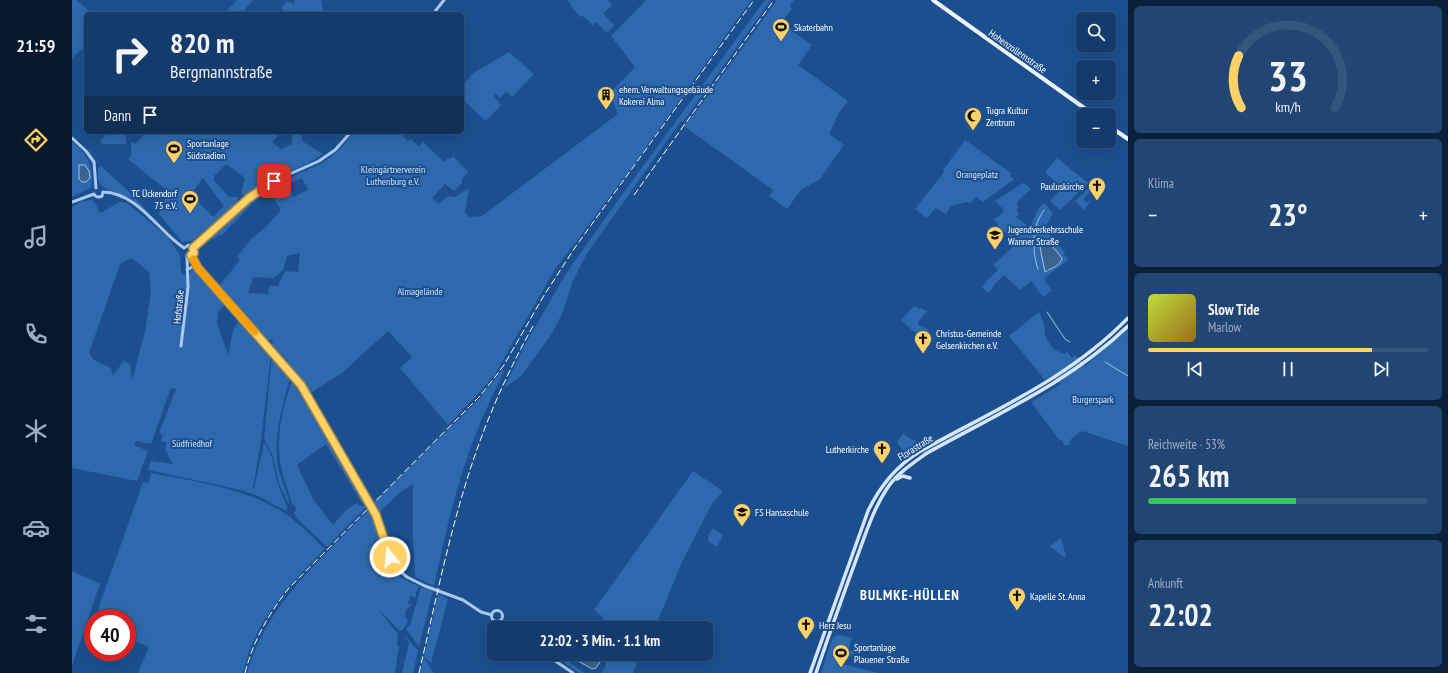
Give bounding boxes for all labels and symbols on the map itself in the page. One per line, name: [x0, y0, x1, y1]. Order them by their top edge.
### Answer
sports icon: Skaterbahn: [771, 17, 791, 42]
place label: Skaterbahn: [794, 21, 833, 34]
street label: Hohenzollernstraße: [986, 27, 1049, 76]
place label: ehem. Verwaltungsgebäude Kokerei Alma: [619, 83, 713, 108]
building icon: ehem. Verwaltungsgebäude Kokerei Alma: [596, 85, 616, 110]
place label: Tugra Kultur Zentrum: [986, 104, 1029, 129]
mosque icon: Tugra Kultur Zentrum: [963, 106, 983, 131]
place label: Sportanlage Südstadion: [187, 137, 229, 162]
sports icon: Sportanlage Südstadion: [164, 139, 184, 164]
park label: Kleingärtnerverein Luthenburg e.V.: [361, 163, 425, 188]
pin: [257, 164, 291, 198]
park label: Orangeplatz: [956, 168, 998, 181]
church icon: Pauluskirche: [1087, 176, 1107, 201]
place label: Pauluskirche: [1040, 180, 1084, 193]
place label: TC Ückendorf 75 e.V.: [131, 187, 177, 212]
sports icon: TC Ückendorf 75 e.V.: [180, 189, 200, 214]
place label: Jugendverkehrsschule Wanner Straße: [1007, 223, 1083, 248]
school or university icon: Jugendverkehrsschule Wanner Straße: [985, 225, 1005, 250]
park label: Almagelände: [397, 285, 443, 298]
street label: Hofstraße: [170, 289, 187, 325]
place label: Christus-Gemeinde Gelsenkirchen e.V.: [936, 327, 1001, 352]
church icon: Christus-Gemeinde Gelsenkirchen e.V.: [913, 329, 933, 354]
park label: Burgerspark: [1072, 393, 1114, 406]
street label: Florastraße: [895, 431, 935, 463]
park label: Südfriedhof: [172, 437, 212, 450]
church icon: Lutherkirche: [872, 439, 892, 464]
place label: Lutherkirche: [826, 443, 869, 456]
school or university icon: FS Hansaschule: [732, 502, 752, 527]
place label: FS Hansaschule: [755, 506, 809, 519]
position arrow: [369, 536, 411, 578]
district label: BULMKE-HÜLLEN: [860, 586, 960, 604]
church icon: Kapelle St. Anna: [1007, 586, 1027, 611]
place label: Kapelle St. Anna: [1030, 590, 1086, 603]
speed limit sign: 40: [84, 609, 136, 661]
church icon: Herz Jesu: [796, 615, 816, 640]
place label: Herz Jesu: [819, 619, 851, 632]
place label: Sportanlage Plauener Straße: [854, 641, 909, 666]
sports icon: Sportanlage Plauener Straße: [831, 643, 851, 668]

